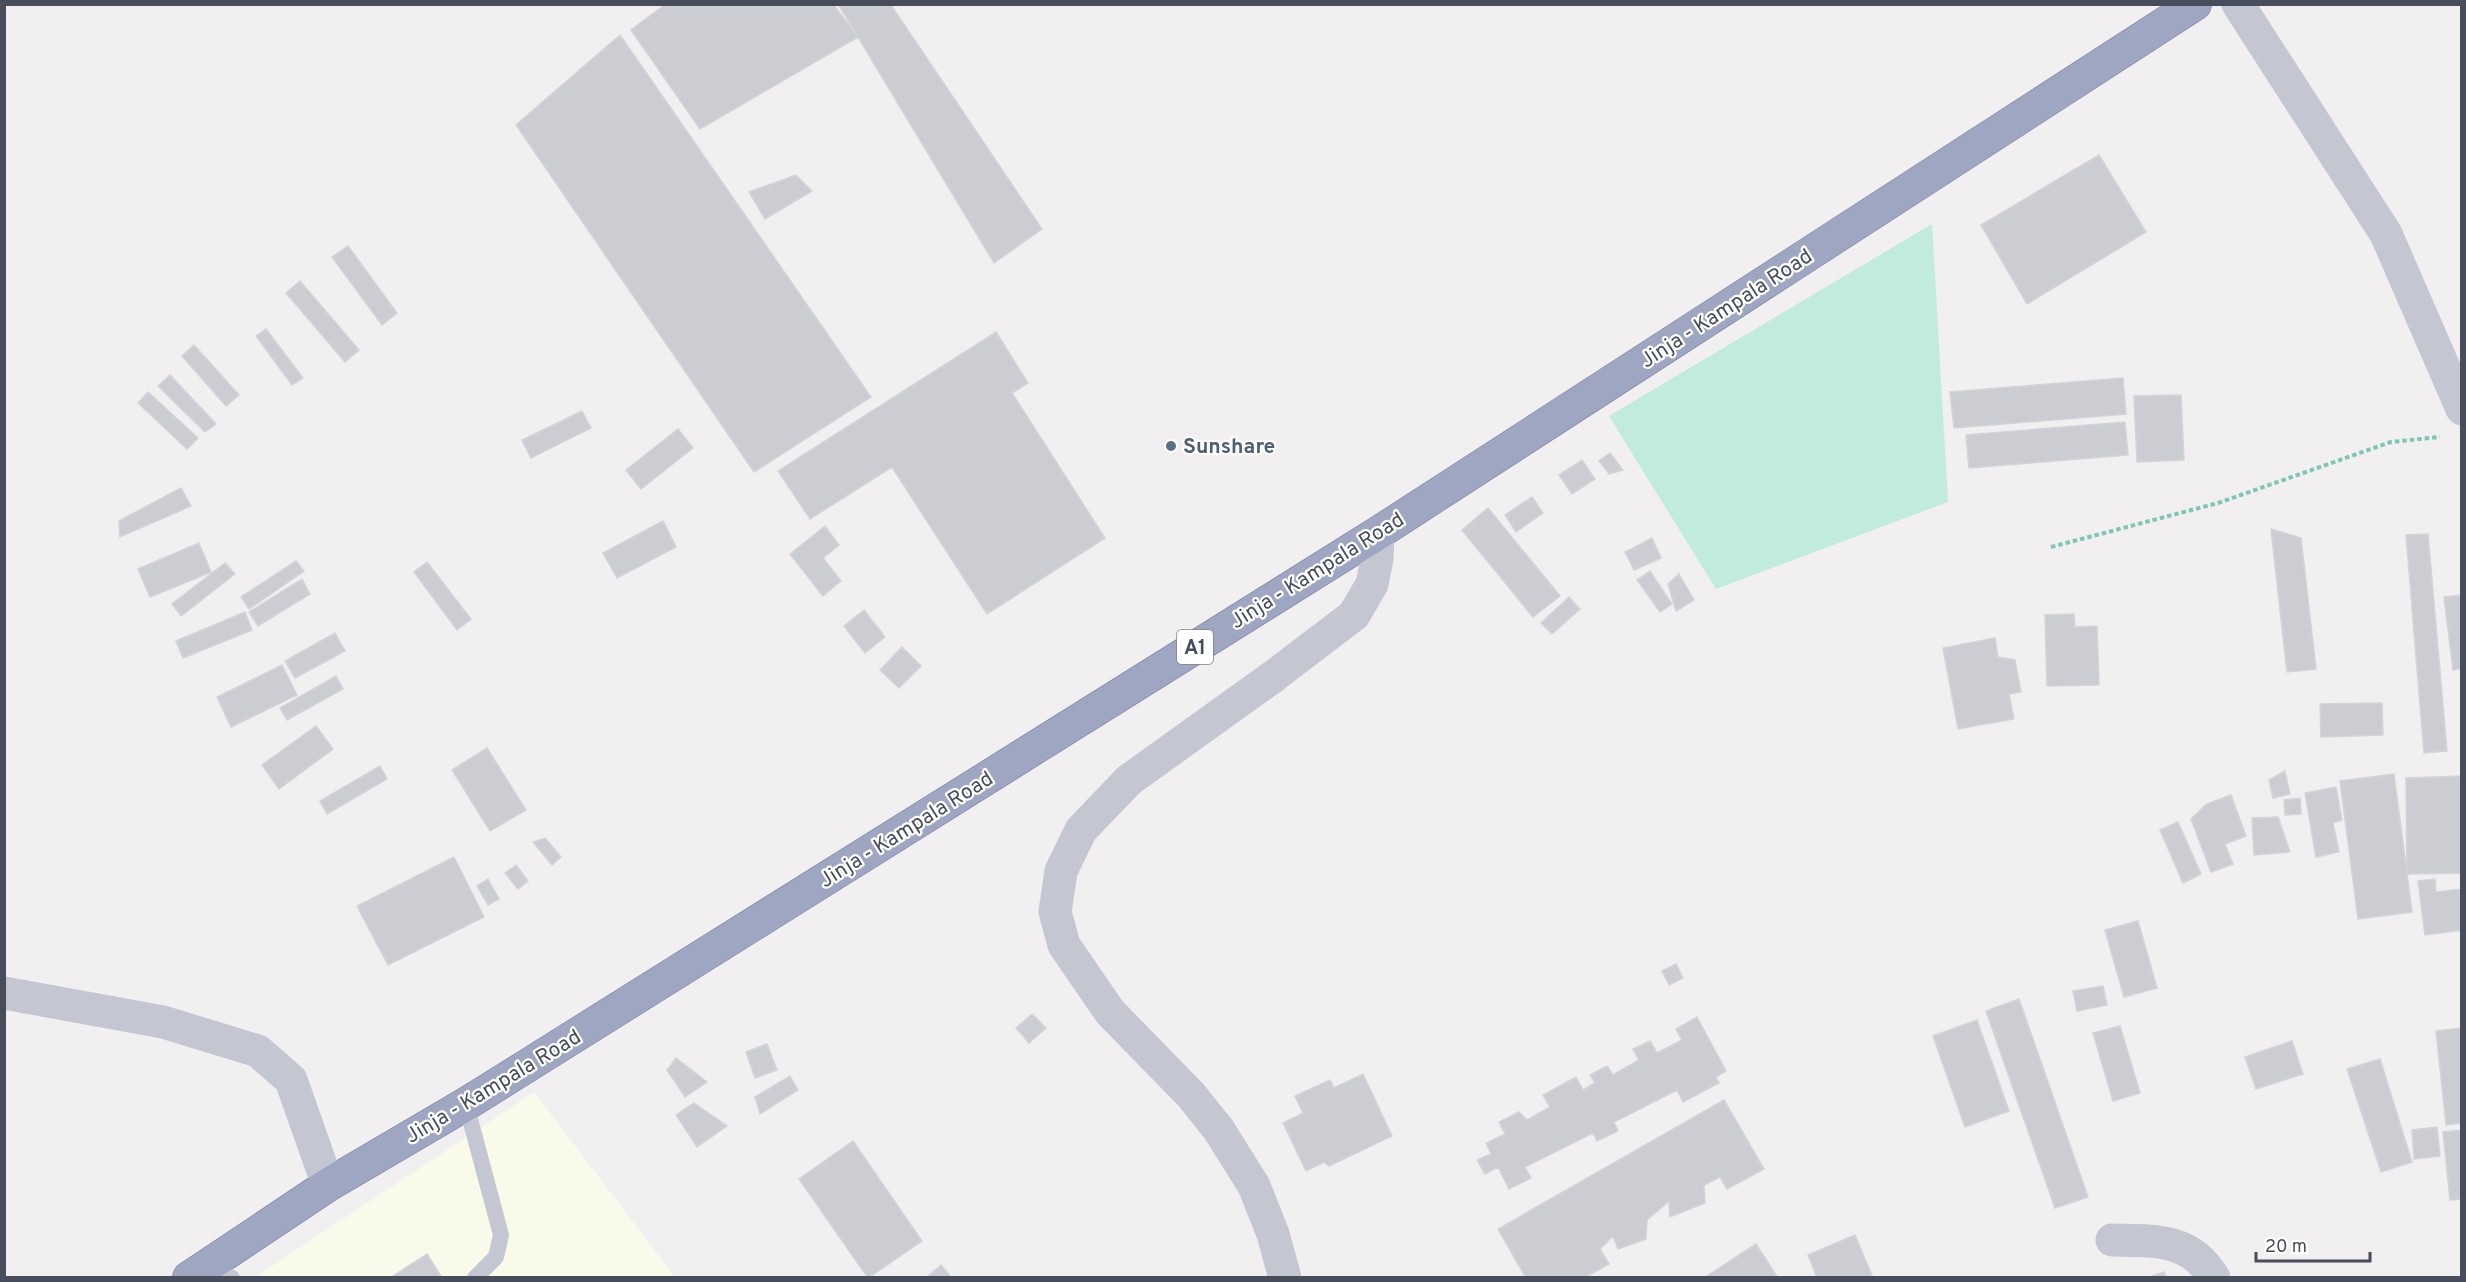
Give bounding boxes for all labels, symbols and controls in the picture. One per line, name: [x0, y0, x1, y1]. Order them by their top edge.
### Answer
street label: Jinja - Kampala Road: [1636, 243, 1818, 375]
place label: Sunshare: [1183, 434, 1275, 461]
marker: Sunshare: [1164, 439, 1178, 453]
street label: Jinja - Kampala Road: [1226, 507, 1410, 636]
road number: A1: [1177, 630, 1213, 664]
street label: Jinja - Kampala Road: [815, 766, 999, 895]
street label: Jinja - Kampala Road: [401, 1024, 586, 1150]
scale bar: [2256, 1225, 2370, 1263]
text: 20 m: [2265, 1236, 2307, 1259]

